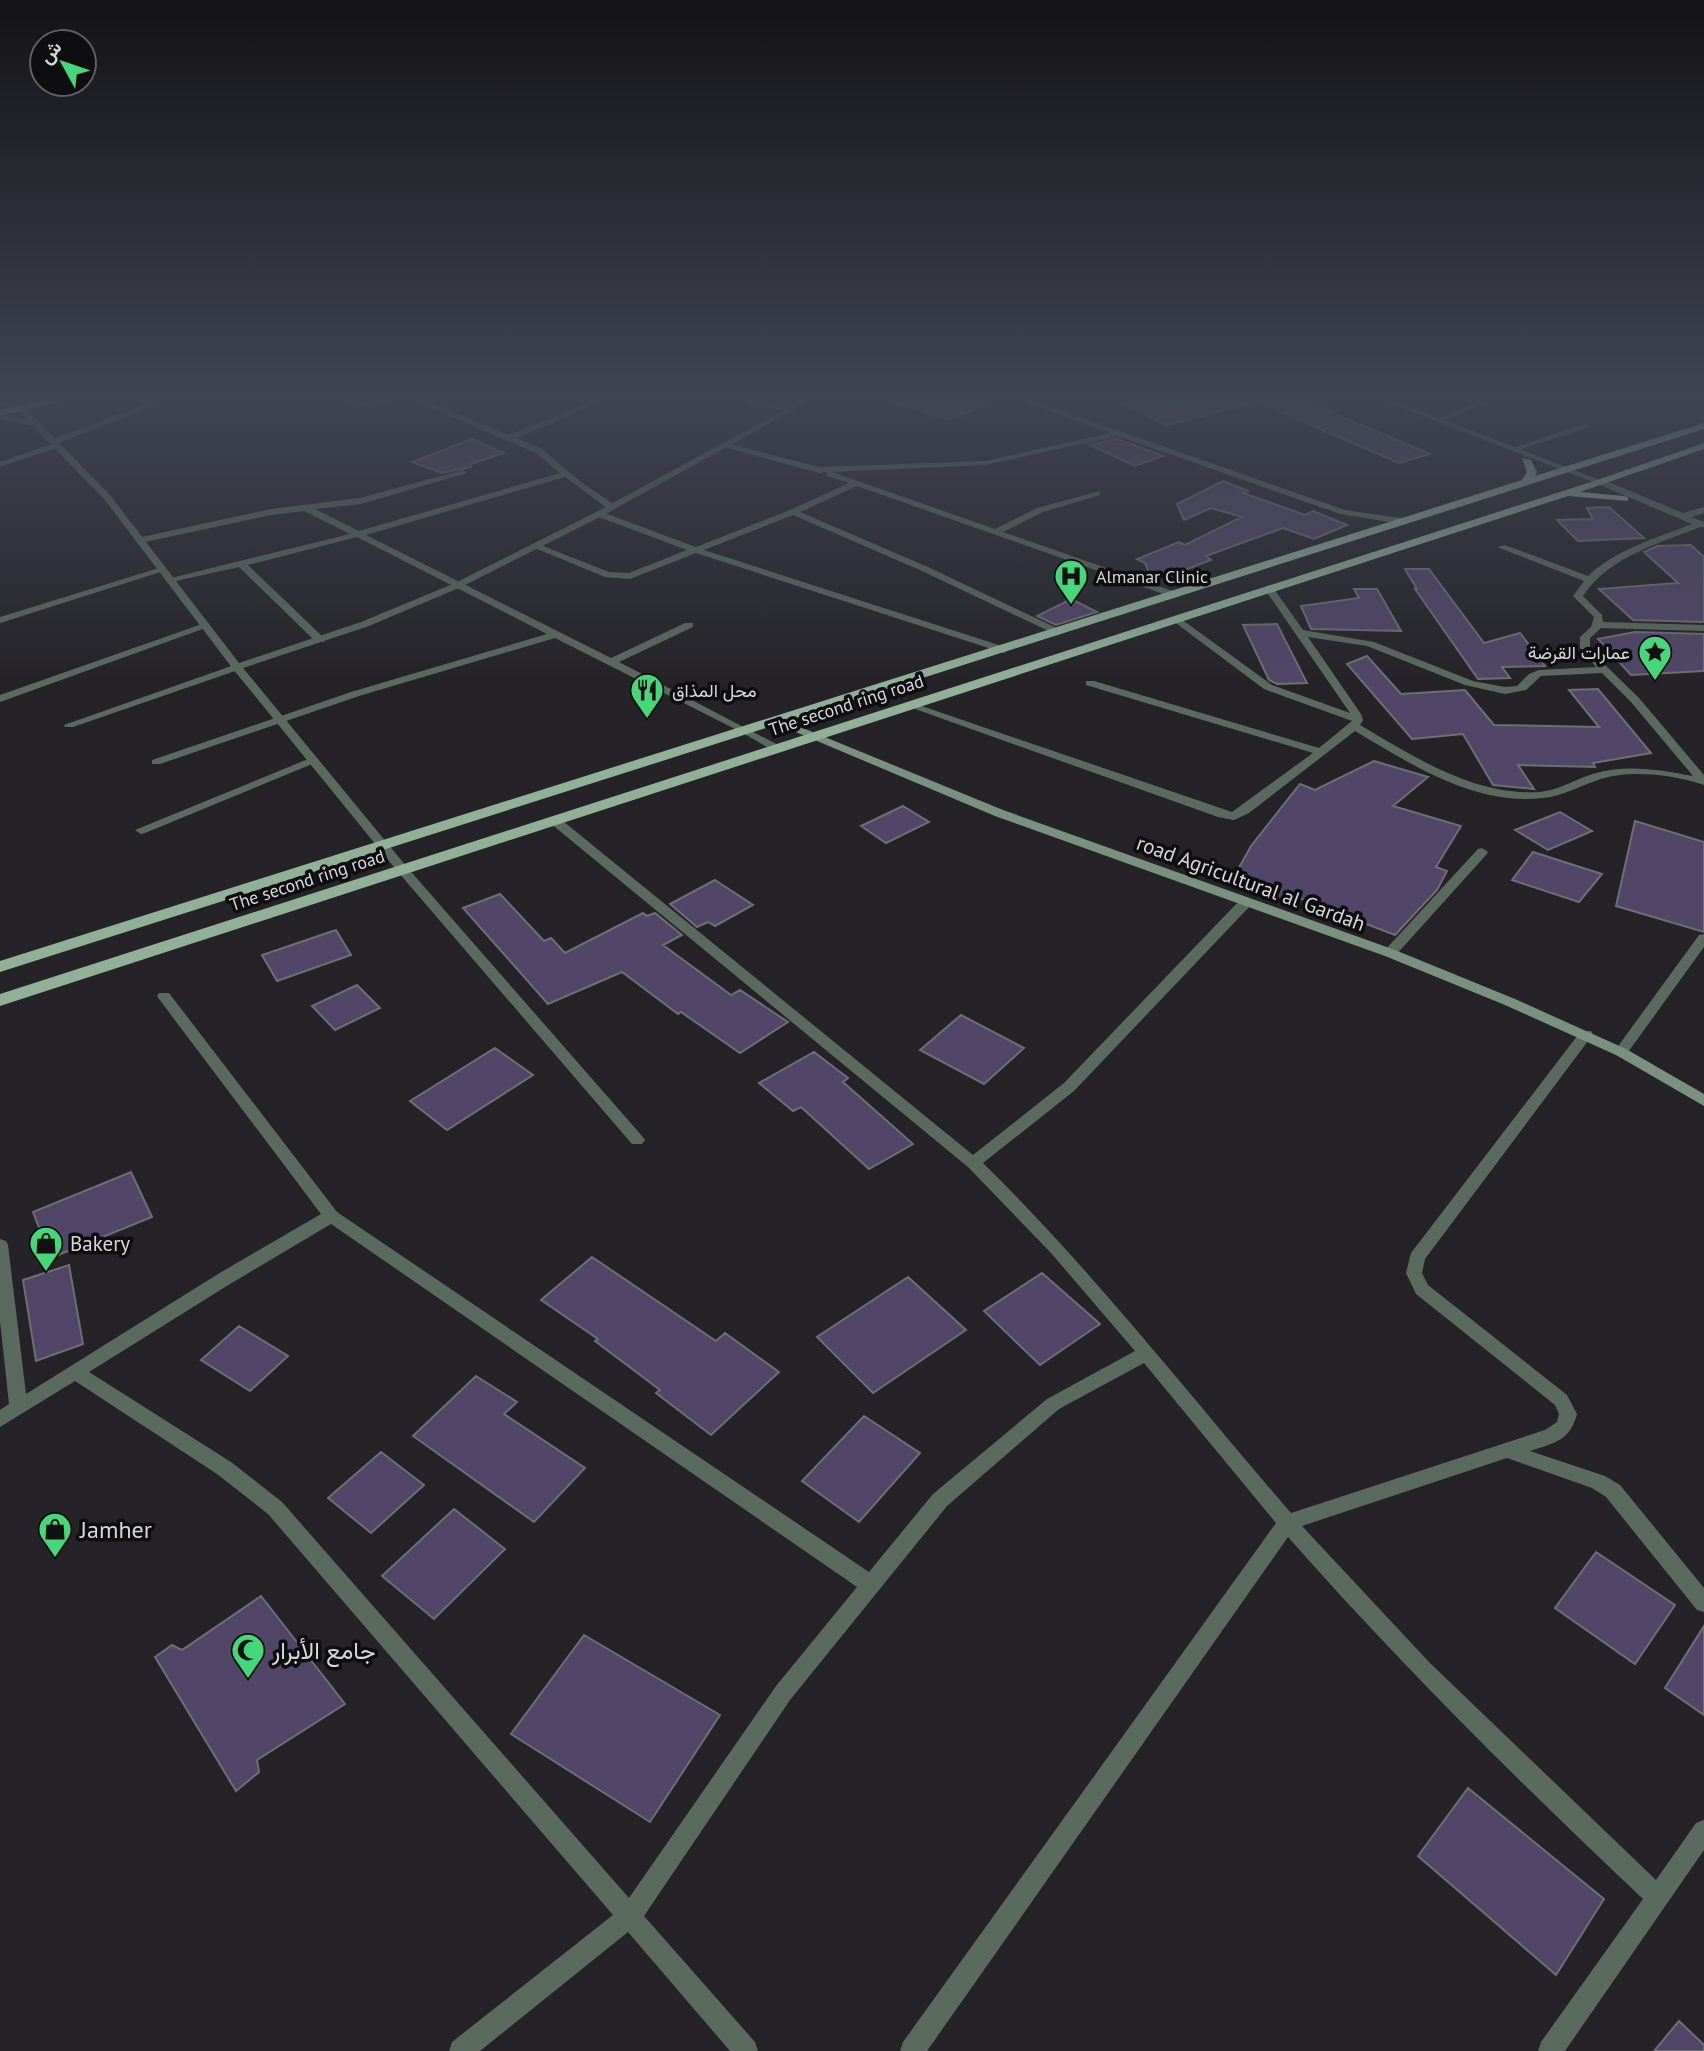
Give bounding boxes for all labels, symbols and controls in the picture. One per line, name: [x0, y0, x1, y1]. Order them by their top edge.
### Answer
north arrow: [28, 28, 98, 98]
text: ش: [33, 35, 67, 69]
hospital icon: Almanar Clinic: [1052, 557, 1090, 606]
place label: Almanar Clinic: [1096, 565, 1208, 588]
place icon: عمارات القرضة: [1636, 633, 1674, 682]
place label: عمارات القرضة: [1528, 641, 1630, 664]
street label: The second ring road: [766, 669, 926, 741]
restaurant icon: محل المذاق: [628, 671, 666, 720]
place label: محل المذاق: [672, 679, 757, 702]
street label: road Agricultural al Gardah: [1133, 829, 1369, 937]
street label: The second ring road: [227, 844, 387, 916]
shop icon: Bakery: [27, 1224, 65, 1273]
place label: Bakery: [70, 1230, 130, 1257]
shop icon: Jamher: [36, 1510, 74, 1559]
place label: Jamher: [79, 1514, 152, 1545]
mosque icon: جامع الأبرار: [229, 1631, 267, 1680]
place label: جامع الأبرار: [271, 1635, 376, 1668]

